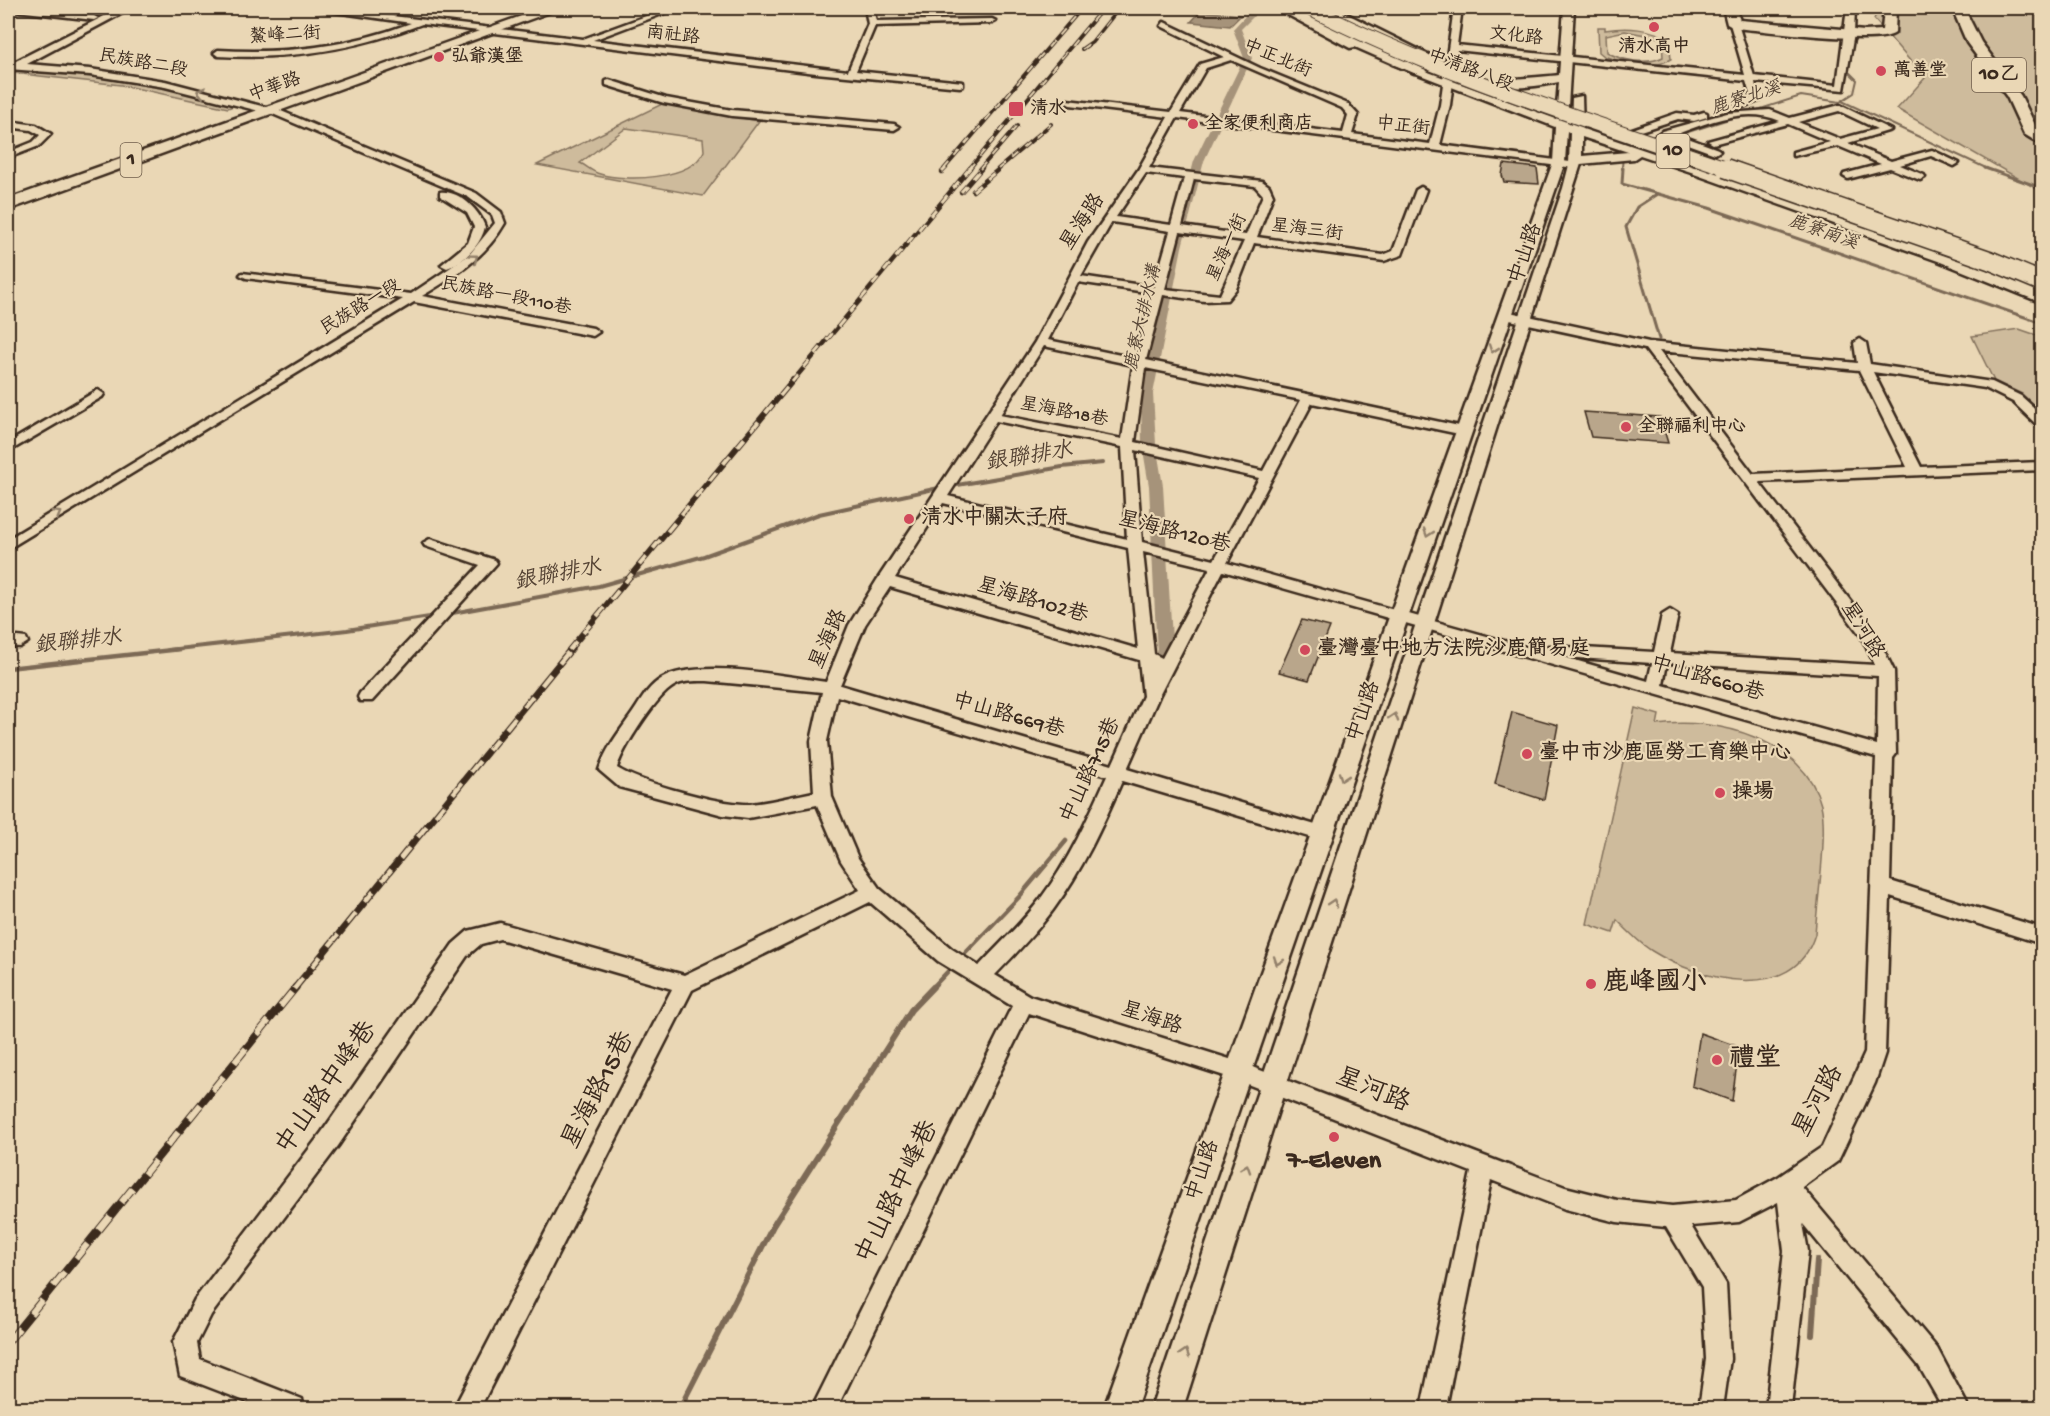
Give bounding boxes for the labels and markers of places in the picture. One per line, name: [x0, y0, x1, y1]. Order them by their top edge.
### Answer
marker: 清水高中: [1647, 20, 1661, 34]
place label: 清水高中: [1618, 35, 1690, 58]
place label: 弘爺漢堡: [451, 46, 523, 68]
marker: 弘爺漢堡: [432, 50, 446, 64]
place label: 萬善堂: [1893, 59, 1947, 82]
marker: 萬善堂: [1874, 64, 1888, 78]
place label: 清水: [1030, 97, 1066, 120]
marker: 清水: [1007, 100, 1025, 118]
place label: 全家便利商店: [1205, 113, 1313, 135]
marker: 全家便利商店: [1186, 117, 1200, 131]
place label: 全聯福利中心: [1638, 416, 1746, 438]
marker: 全聯福利中心: [1619, 420, 1633, 434]
place label: 清水中關太子府: [921, 505, 1068, 532]
marker: 清水中關太子府: [902, 512, 916, 526]
place label: 臺灣臺中地方法院沙鹿簡易庭: [1317, 636, 1590, 663]
marker: 臺灣臺中地方法院沙鹿簡易庭: [1298, 643, 1312, 657]
place label: 臺中市沙鹿區勞工育樂中心: [1539, 740, 1791, 767]
marker: 臺中市沙鹿區勞工育樂中心: [1520, 747, 1534, 761]
place label: 操場: [1732, 780, 1774, 806]
marker: 操場: [1713, 786, 1727, 800]
place label: 鹿峰國小: [1603, 967, 1707, 1000]
marker: 鹿峰國小: [1584, 977, 1598, 991]
place label: 禮堂: [1729, 1043, 1781, 1076]
marker: 禮堂: [1710, 1053, 1724, 1067]
marker: 7-Eleven: [1327, 1130, 1341, 1144]
place label: 7-Eleven: [1285, 1147, 1382, 1178]

